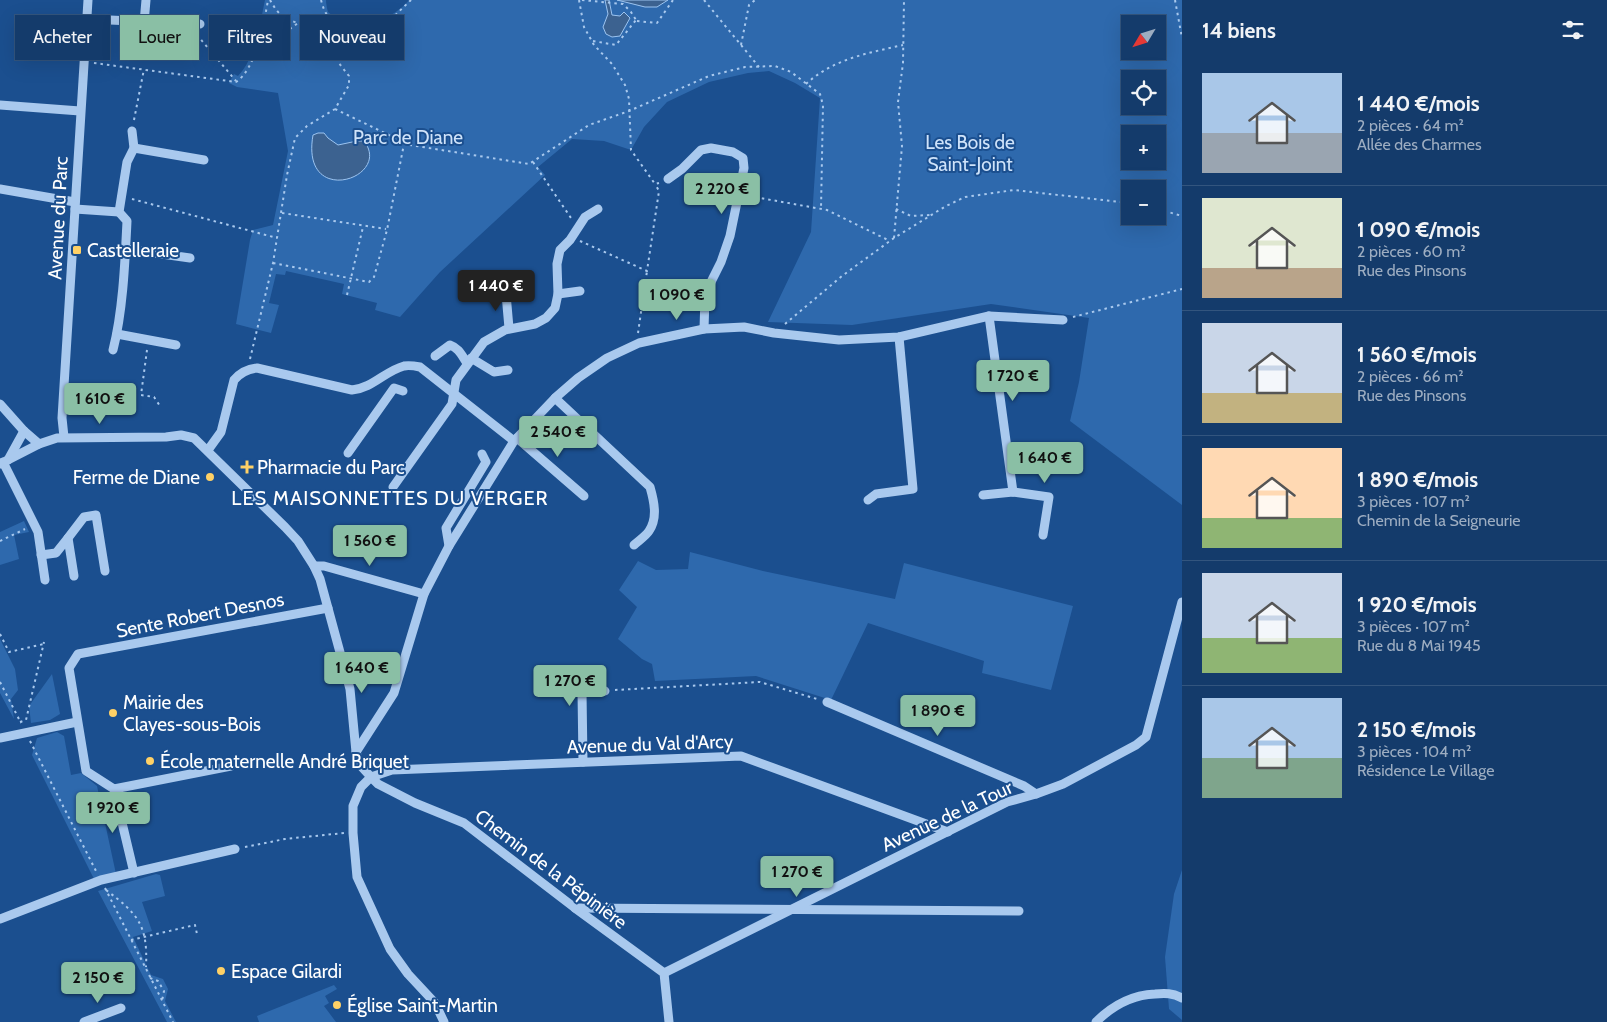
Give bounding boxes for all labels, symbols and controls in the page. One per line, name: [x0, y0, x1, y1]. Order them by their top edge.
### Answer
chip: Acheter: [15, 15, 110, 60]
chip: Louer: [120, 15, 199, 60]
chip: Filtres: [209, 15, 290, 60]
chip: Nouveau: [300, 15, 404, 60]
north arrow: [1121, 15, 1166, 60]
map controls: [1121, 15, 1166, 225]
icon: filters: [1559, 16, 1587, 44]
text: 14 biens: [1202, 18, 1276, 43]
button: locate: [1121, 70, 1166, 115]
text: 1 440 €/mois: [1357, 91, 1480, 116]
icon: home: [1242, 93, 1302, 153]
text: 2 pièces · 64 m²: [1357, 116, 1464, 135]
button: +: [1121, 125, 1166, 170]
park label: Parc de Diane: [353, 126, 463, 149]
park label: Les Bois de Saint-Joint: [925, 131, 1015, 176]
text: Allée des Charmes: [1357, 135, 1482, 154]
street label: Avenue du Parc: [43, 155, 73, 280]
pin: 2 220 €: [676, 172, 768, 215]
text: 2 220 €: [695, 179, 749, 198]
button: −: [1121, 180, 1166, 225]
text: 1 090 €/mois: [1357, 217, 1480, 242]
icon: home: [1242, 218, 1302, 278]
place label: Castelleraie: [87, 239, 179, 262]
text: 2 pièces · 60 m²: [1357, 242, 1466, 261]
marker: Castelleraie: [71, 244, 83, 256]
text: Rue des Pinsons: [1357, 261, 1466, 280]
pin: 1 440 €: [450, 270, 542, 312]
text: 1 440 €: [469, 276, 523, 295]
pin: 1 090 €: [631, 278, 723, 321]
text: 1 090 €: [650, 285, 704, 304]
text: 1 560 €/mois: [1357, 342, 1477, 367]
icon: home: [1242, 343, 1302, 403]
pin: 1 720 €: [967, 360, 1059, 402]
text: 1 720 €: [987, 366, 1039, 385]
text: 2 pièces · 66 m²: [1357, 367, 1464, 386]
pin: 1 610 €: [54, 382, 146, 425]
text: Rue des Pinsons: [1357, 386, 1466, 405]
text: 1 610 €: [75, 389, 125, 408]
pin: 2 540 €: [512, 416, 604, 458]
text: 2 540 €: [530, 422, 586, 441]
pin: 1 640 €: [999, 442, 1091, 484]
text: 1 640 €: [1018, 448, 1072, 467]
place label: Pharmacie du Parc: [257, 456, 405, 479]
marker: Pharmacie du Parc: [241, 461, 253, 473]
place label: Ferme de Diane: [73, 466, 200, 489]
text: 1 890 €/mois: [1357, 467, 1478, 492]
icon: home: [1242, 468, 1302, 528]
marker: Ferme de Diane: [204, 471, 216, 483]
district label: LES MAISONNETTES DU VERGER: [231, 486, 549, 510]
text: 3 pièces · 107 m²: [1357, 492, 1470, 511]
text: Chemin de la Seigneurie: [1357, 511, 1520, 530]
pin: 1 560 €: [324, 524, 416, 567]
text: 1 560 €: [344, 531, 396, 550]
street label: Sente Robert Desnos: [114, 587, 286, 643]
text: 1 920 €/mois: [1357, 592, 1477, 617]
icon: home: [1242, 593, 1302, 653]
text: 3 pièces · 107 m²: [1357, 617, 1470, 636]
text: Rue du 8 Mai 1945: [1357, 636, 1481, 655]
pin: 1 640 €: [316, 652, 408, 694]
text: 1 640 €: [335, 658, 389, 677]
pin: 1 270 €: [524, 664, 616, 707]
text: 1 270 €: [544, 671, 596, 690]
place label: Mairie des Clayes-sous-Bois: [123, 691, 261, 736]
pin: 1 890 €: [892, 694, 984, 737]
text: 1 890 €: [911, 701, 965, 720]
marker: Mairie des Clayes-sous-Bois: [107, 707, 119, 719]
text: 2 150 €/mois: [1357, 717, 1476, 742]
icon: home: [1242, 718, 1302, 778]
street label: Avenue du Val d'Arcy: [566, 730, 734, 758]
text: 3 pièces · 104 m²: [1357, 742, 1471, 761]
place label: École maternelle André Briquet: [160, 749, 410, 773]
marker: École maternelle André Briquet: [144, 755, 156, 767]
text: Résidence Le Village: [1357, 761, 1494, 780]
street label: Avenue de la Tour: [878, 776, 1016, 856]
pin: 1 920 €: [67, 792, 159, 834]
text: 1 920 €: [87, 798, 139, 817]
street label: Chemin de la Pépinière: [470, 804, 632, 934]
pin: 1 270 €: [751, 856, 843, 898]
text: 1 270 €: [771, 862, 823, 881]
place label: Espace Gilardi: [231, 960, 342, 983]
pin: 2 150 €: [52, 962, 144, 1004]
marker: Espace Gilardi: [215, 965, 227, 977]
text: 2 150 €: [72, 968, 124, 987]
place label: Église Saint-Martin: [347, 993, 498, 1017]
marker: Église Saint-Martin: [331, 999, 343, 1011]

